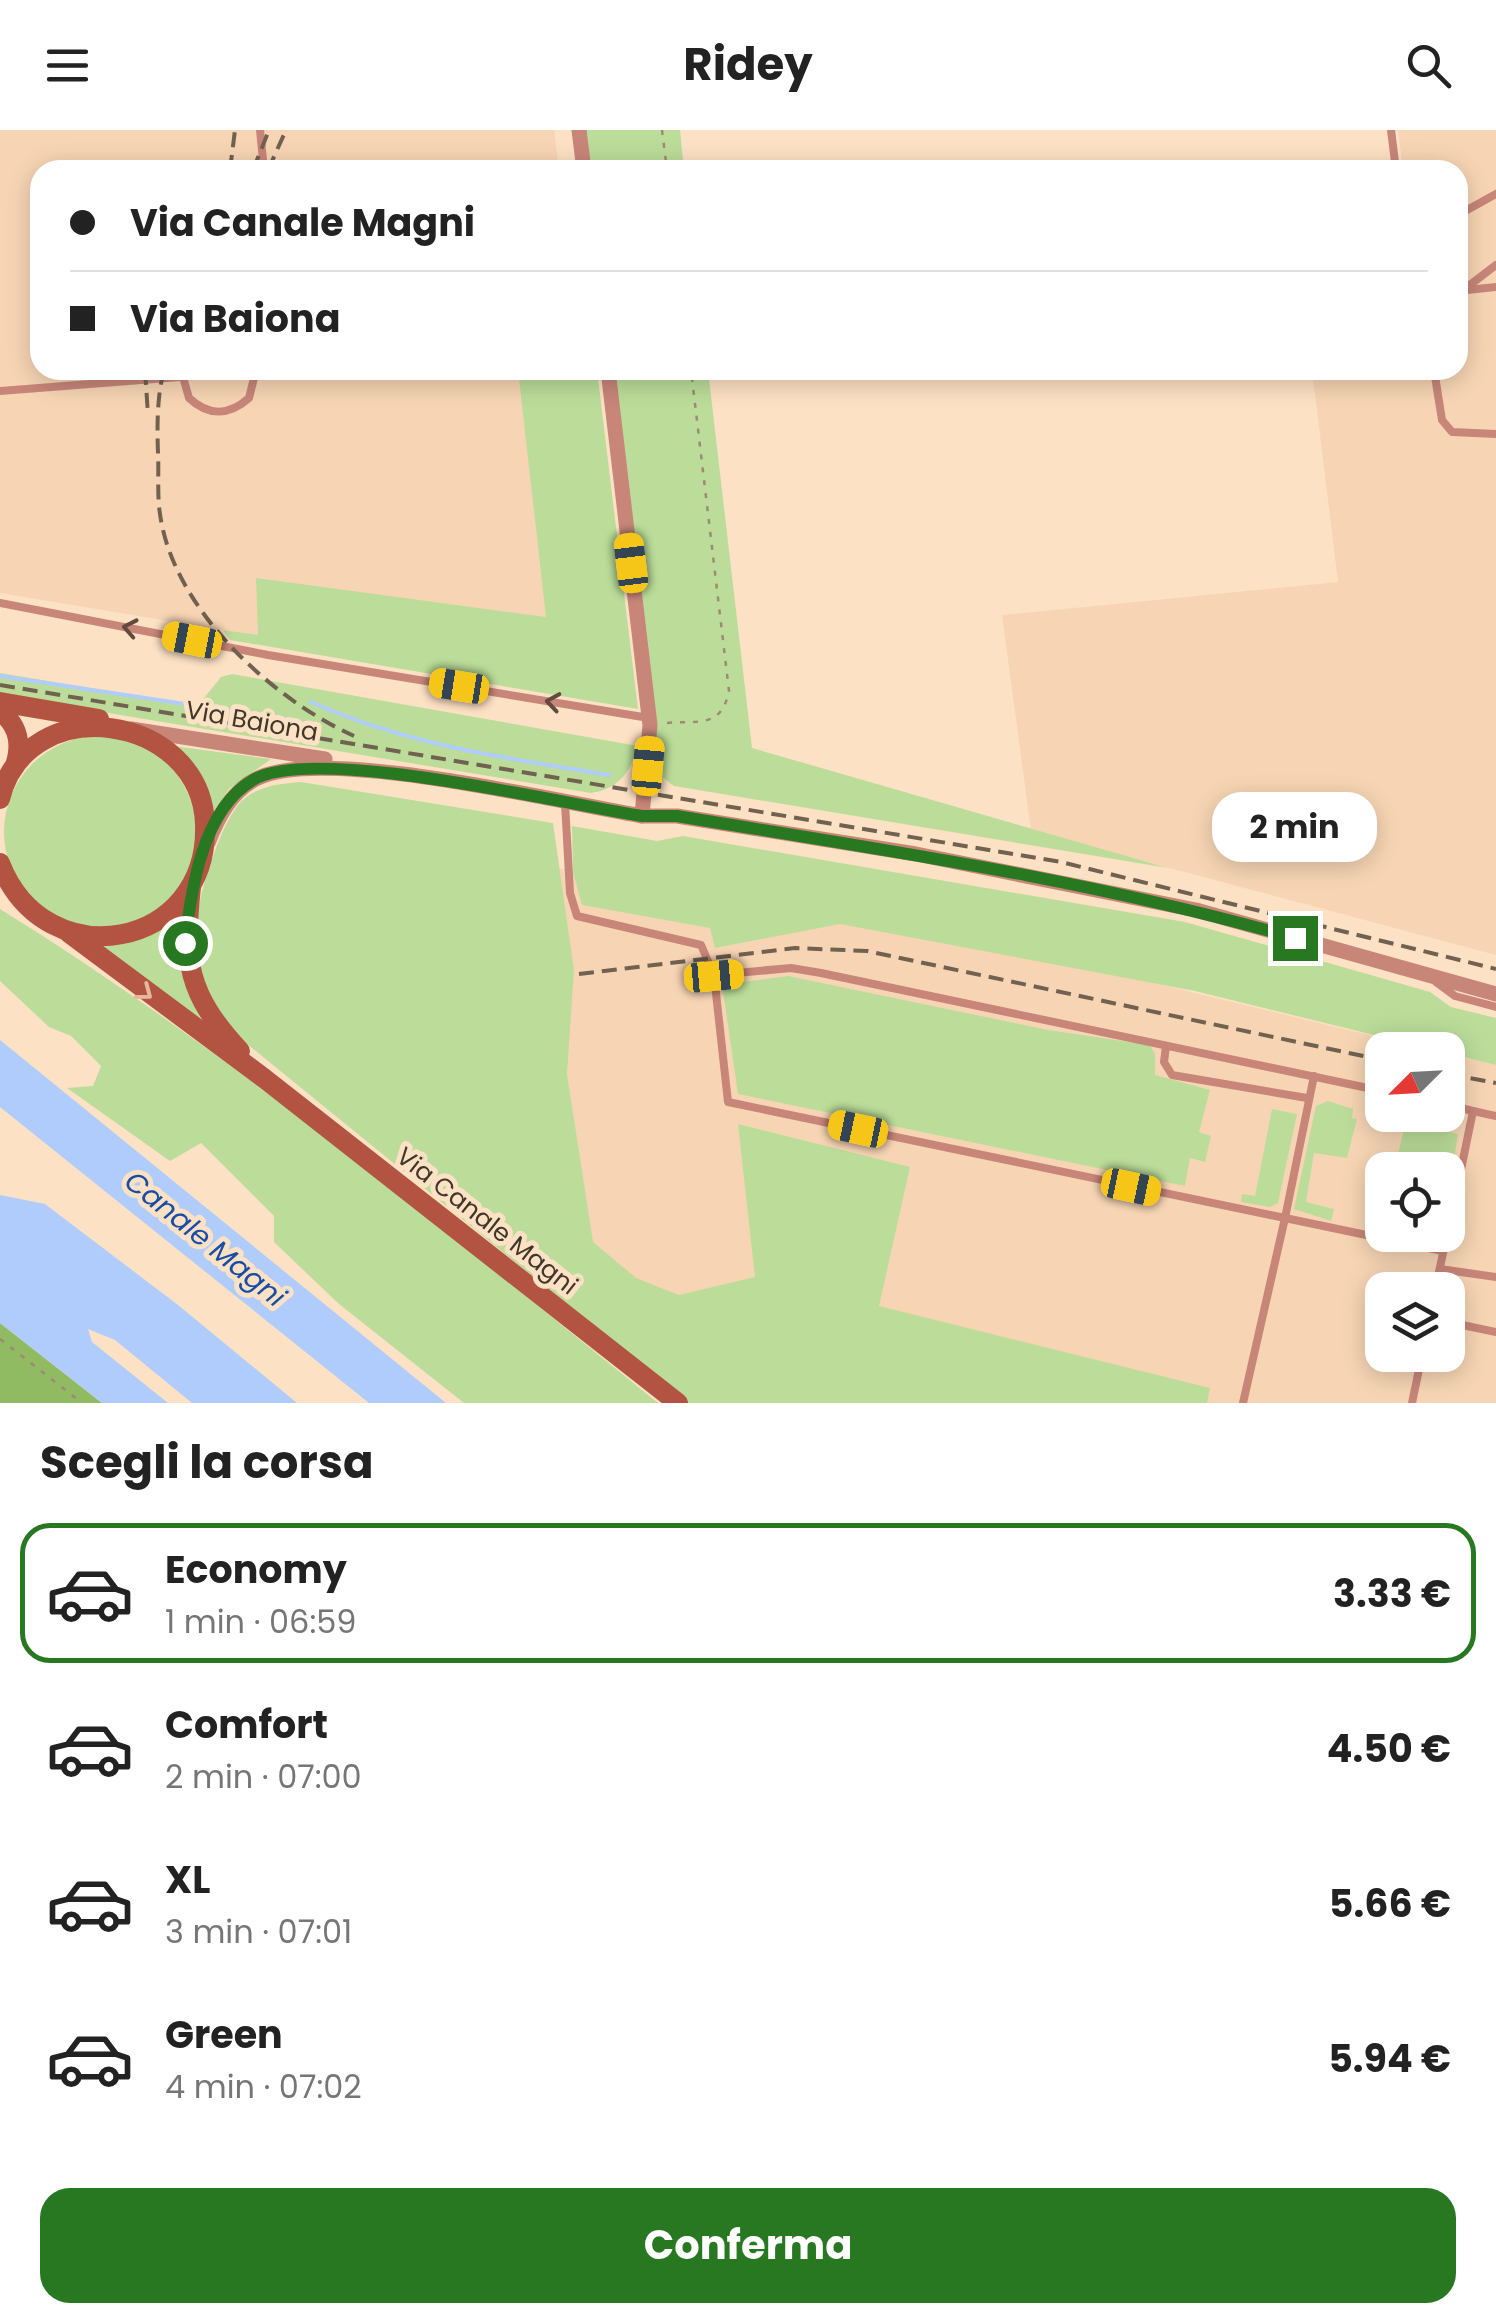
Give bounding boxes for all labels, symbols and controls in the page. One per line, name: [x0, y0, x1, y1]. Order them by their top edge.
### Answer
text: Ridey: [683, 33, 813, 96]
icon: menu: [40, 38, 95, 93]
icon: search: [1401, 38, 1456, 93]
text: Via Canale Magni: [130, 196, 475, 249]
text: Via Baiona: [130, 292, 340, 345]
car: [612, 531, 650, 595]
one-way arrow: [121, 618, 138, 639]
car: [160, 620, 224, 660]
car: [427, 666, 491, 706]
street label: Via Baiona: [183, 692, 321, 750]
one-way arrow: [545, 692, 562, 713]
car: [630, 735, 666, 797]
callout: 2 min: [1212, 793, 1378, 863]
text: 2 min: [1250, 804, 1339, 849]
route end: [1273, 916, 1318, 961]
route start: [163, 921, 208, 966]
car: [683, 958, 745, 994]
one-way arrow: [134, 981, 152, 998]
north arrow: [1365, 1032, 1465, 1132]
map controls: [1365, 1032, 1465, 1372]
car: [826, 1108, 890, 1150]
street label: Via Canale Magni: [389, 1139, 585, 1303]
button: locate: [1365, 1152, 1465, 1252]
water label: Canale Magni: [116, 1162, 295, 1317]
car: [1099, 1166, 1163, 1208]
button: layers: [1365, 1272, 1465, 1372]
text: Scegli la corsa: [40, 1431, 373, 1494]
text: Economy: [165, 1543, 347, 1596]
icon: car: [45, 1548, 135, 1638]
text: 3.33 €: [1333, 1567, 1451, 1620]
text: 1 min · 06:59: [165, 1599, 356, 1644]
text: Comfort: [165, 1698, 328, 1751]
icon: car: [45, 1703, 135, 1793]
text: 4.50 €: [1327, 1722, 1451, 1775]
text: 2 min · 07:00: [165, 1754, 362, 1799]
text: XL: [165, 1853, 210, 1906]
icon: car: [45, 1858, 135, 1948]
text: 5.66 €: [1329, 1877, 1451, 1930]
text: 3 min · 07:01: [165, 1909, 352, 1954]
text: Green: [165, 2008, 283, 2061]
icon: car: [45, 2013, 135, 2103]
text: 5.94 €: [1328, 2032, 1451, 2085]
text: 4 min · 07:02: [165, 2064, 362, 2109]
button: Conferma: [40, 2188, 1456, 2303]

